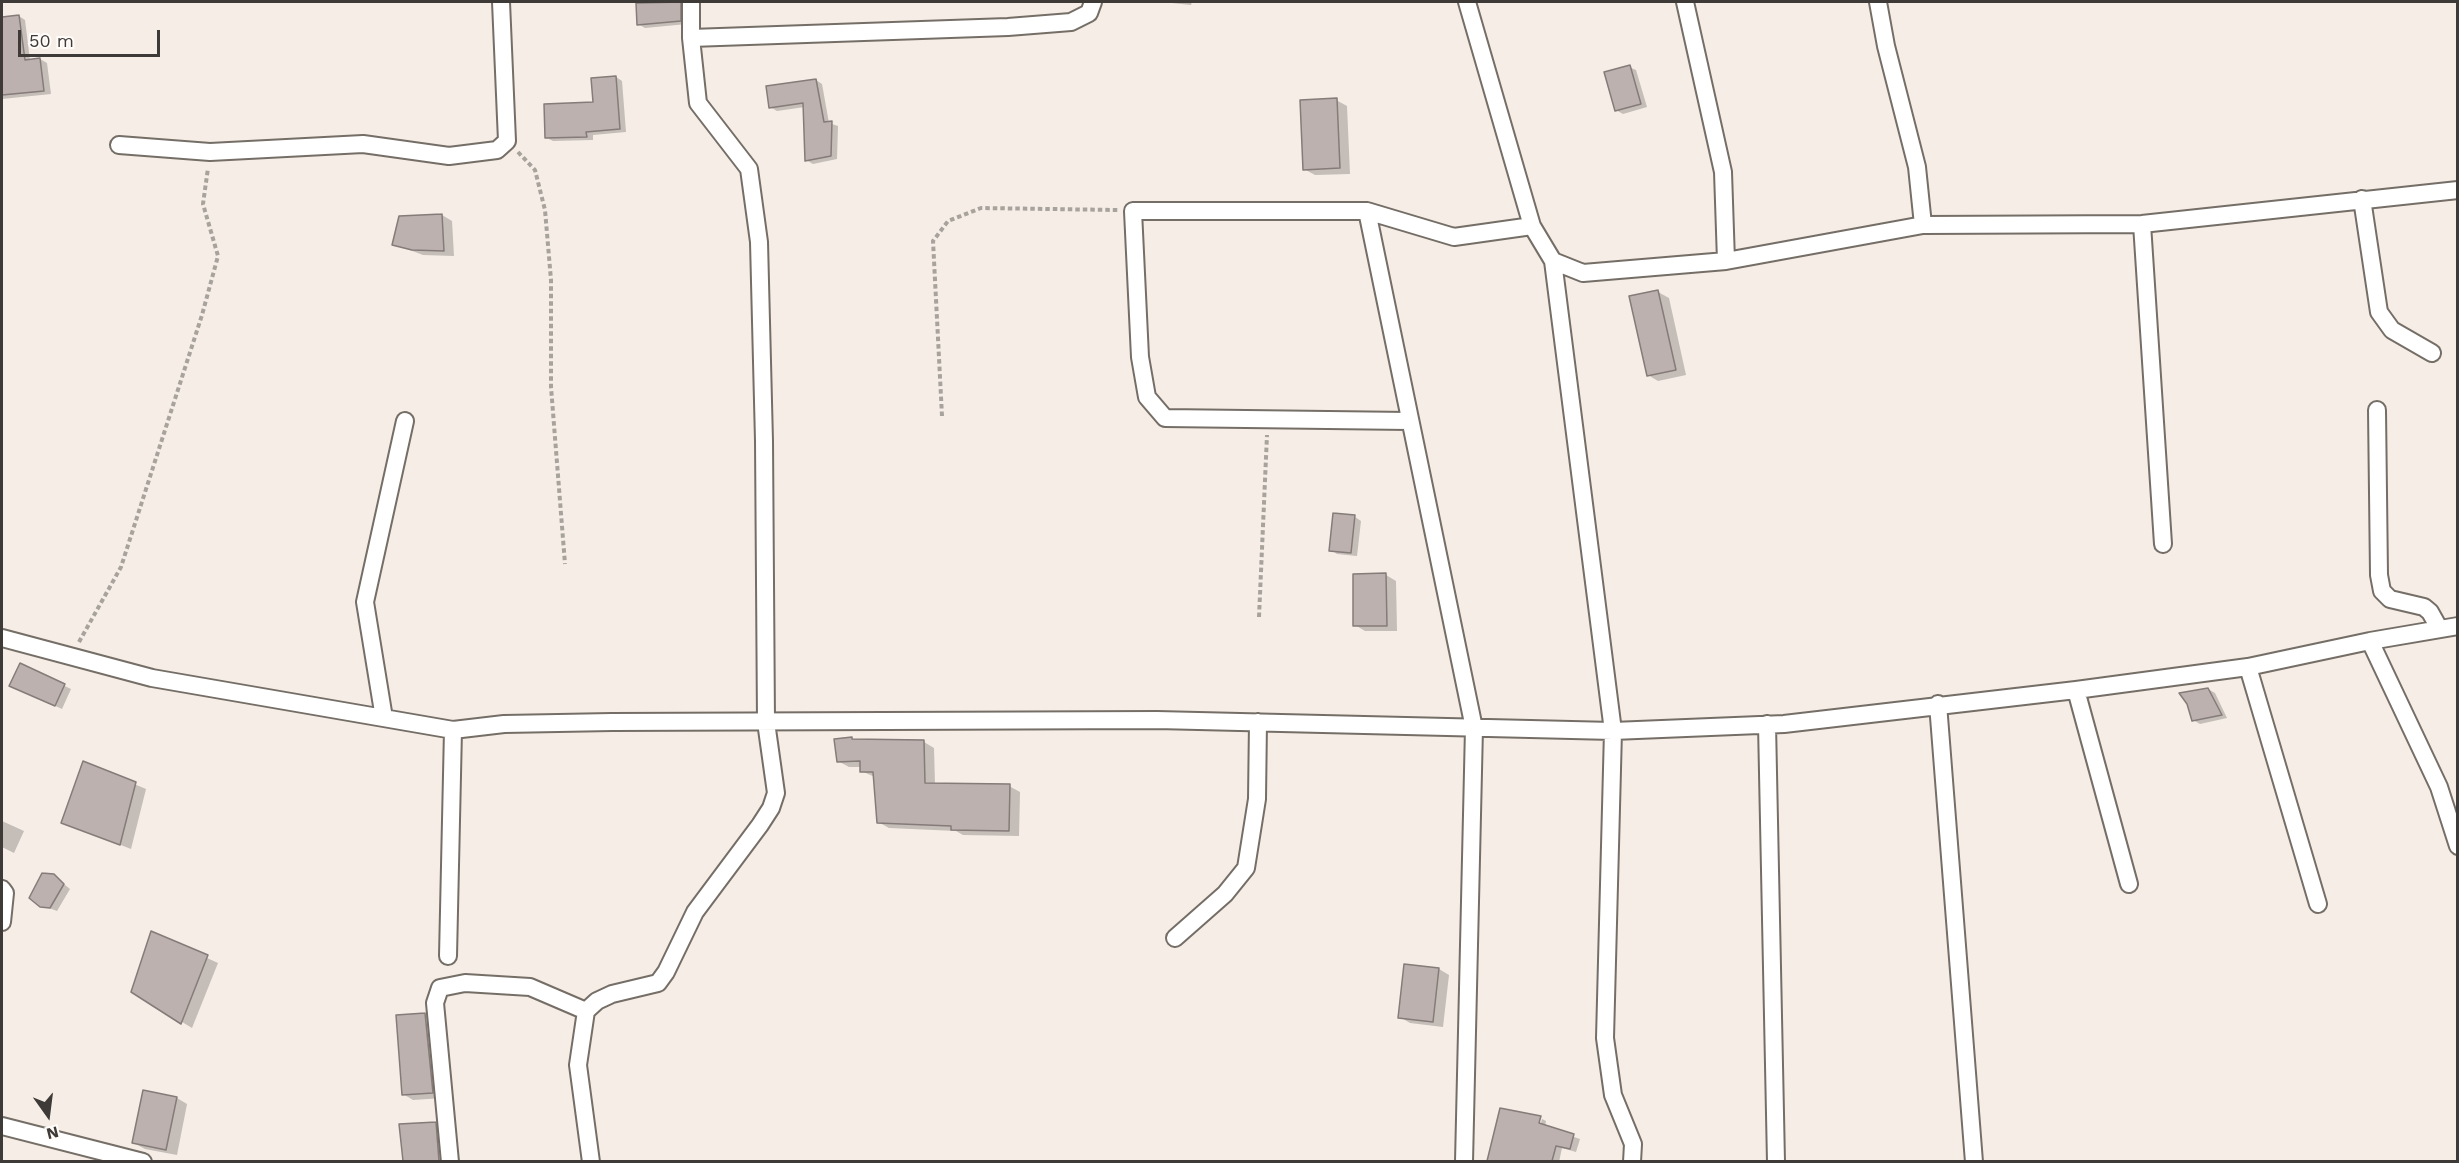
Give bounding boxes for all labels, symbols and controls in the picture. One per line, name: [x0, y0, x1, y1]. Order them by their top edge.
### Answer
scale bar: [21, 18, 164, 56]
text: 50 m: [29, 30, 74, 51]
north arrow: [18, 1085, 78, 1145]
text: N: [44, 1122, 61, 1144]

